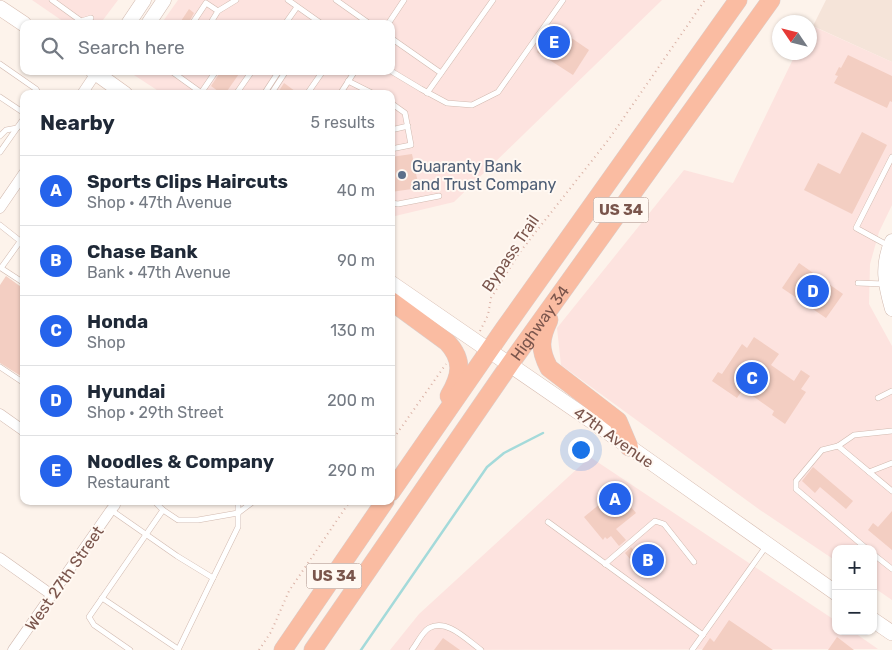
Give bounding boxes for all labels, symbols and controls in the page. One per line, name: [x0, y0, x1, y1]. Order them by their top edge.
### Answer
north arrow: [772, 15, 817, 60]
search box: [20, 20, 395, 75]
pin: E: [538, 23, 570, 61]
icon: search: [38, 34, 66, 62]
text: Search here: [78, 36, 185, 59]
text: Nearby: [40, 110, 115, 135]
text: 5 results: [311, 113, 375, 132]
place label: Guaranty Bank and Trust Company: [412, 157, 556, 194]
marker: Guaranty Bank and Trust Company: [396, 169, 408, 181]
text: Sports Clips Haircuts: [87, 170, 288, 193]
text: A: [50, 181, 62, 200]
text: 40 m: [337, 181, 375, 200]
text: Shop · 47th Avenue: [87, 193, 232, 212]
road number: US 34: [594, 198, 648, 222]
street label: Bypass Trail: [478, 211, 543, 295]
text: Chase Bank: [87, 240, 198, 263]
text: B: [50, 251, 62, 270]
text: 90 m: [337, 251, 375, 270]
text: Bank · 47th Avenue: [87, 263, 231, 282]
pin: D: [797, 272, 829, 310]
street label: Highway 34: [507, 282, 573, 364]
text: Honda: [87, 310, 148, 333]
text: C: [50, 321, 62, 340]
text: 130 m: [330, 321, 375, 340]
text: Shop: [87, 333, 125, 352]
pin: C: [736, 359, 768, 397]
text: Hyundai: [87, 380, 166, 403]
text: D: [50, 391, 62, 410]
text: 200 m: [327, 391, 375, 410]
text: Shop · 29th Street: [87, 403, 224, 422]
street label: 47th Avenue: [570, 403, 657, 472]
your location: [568, 437, 594, 463]
text: Noodles & Company: [87, 450, 274, 473]
text: E: [51, 461, 61, 480]
text: 290 m: [328, 461, 375, 480]
text: Restaurant: [87, 473, 170, 492]
pin: A: [599, 480, 631, 518]
street label: West 27th Street: [21, 522, 108, 634]
pin: B: [632, 541, 664, 579]
map controls: [832, 545, 877, 635]
button: +: [832, 545, 877, 590]
road number: US 34: [306, 564, 362, 588]
button: −: [832, 590, 877, 635]

